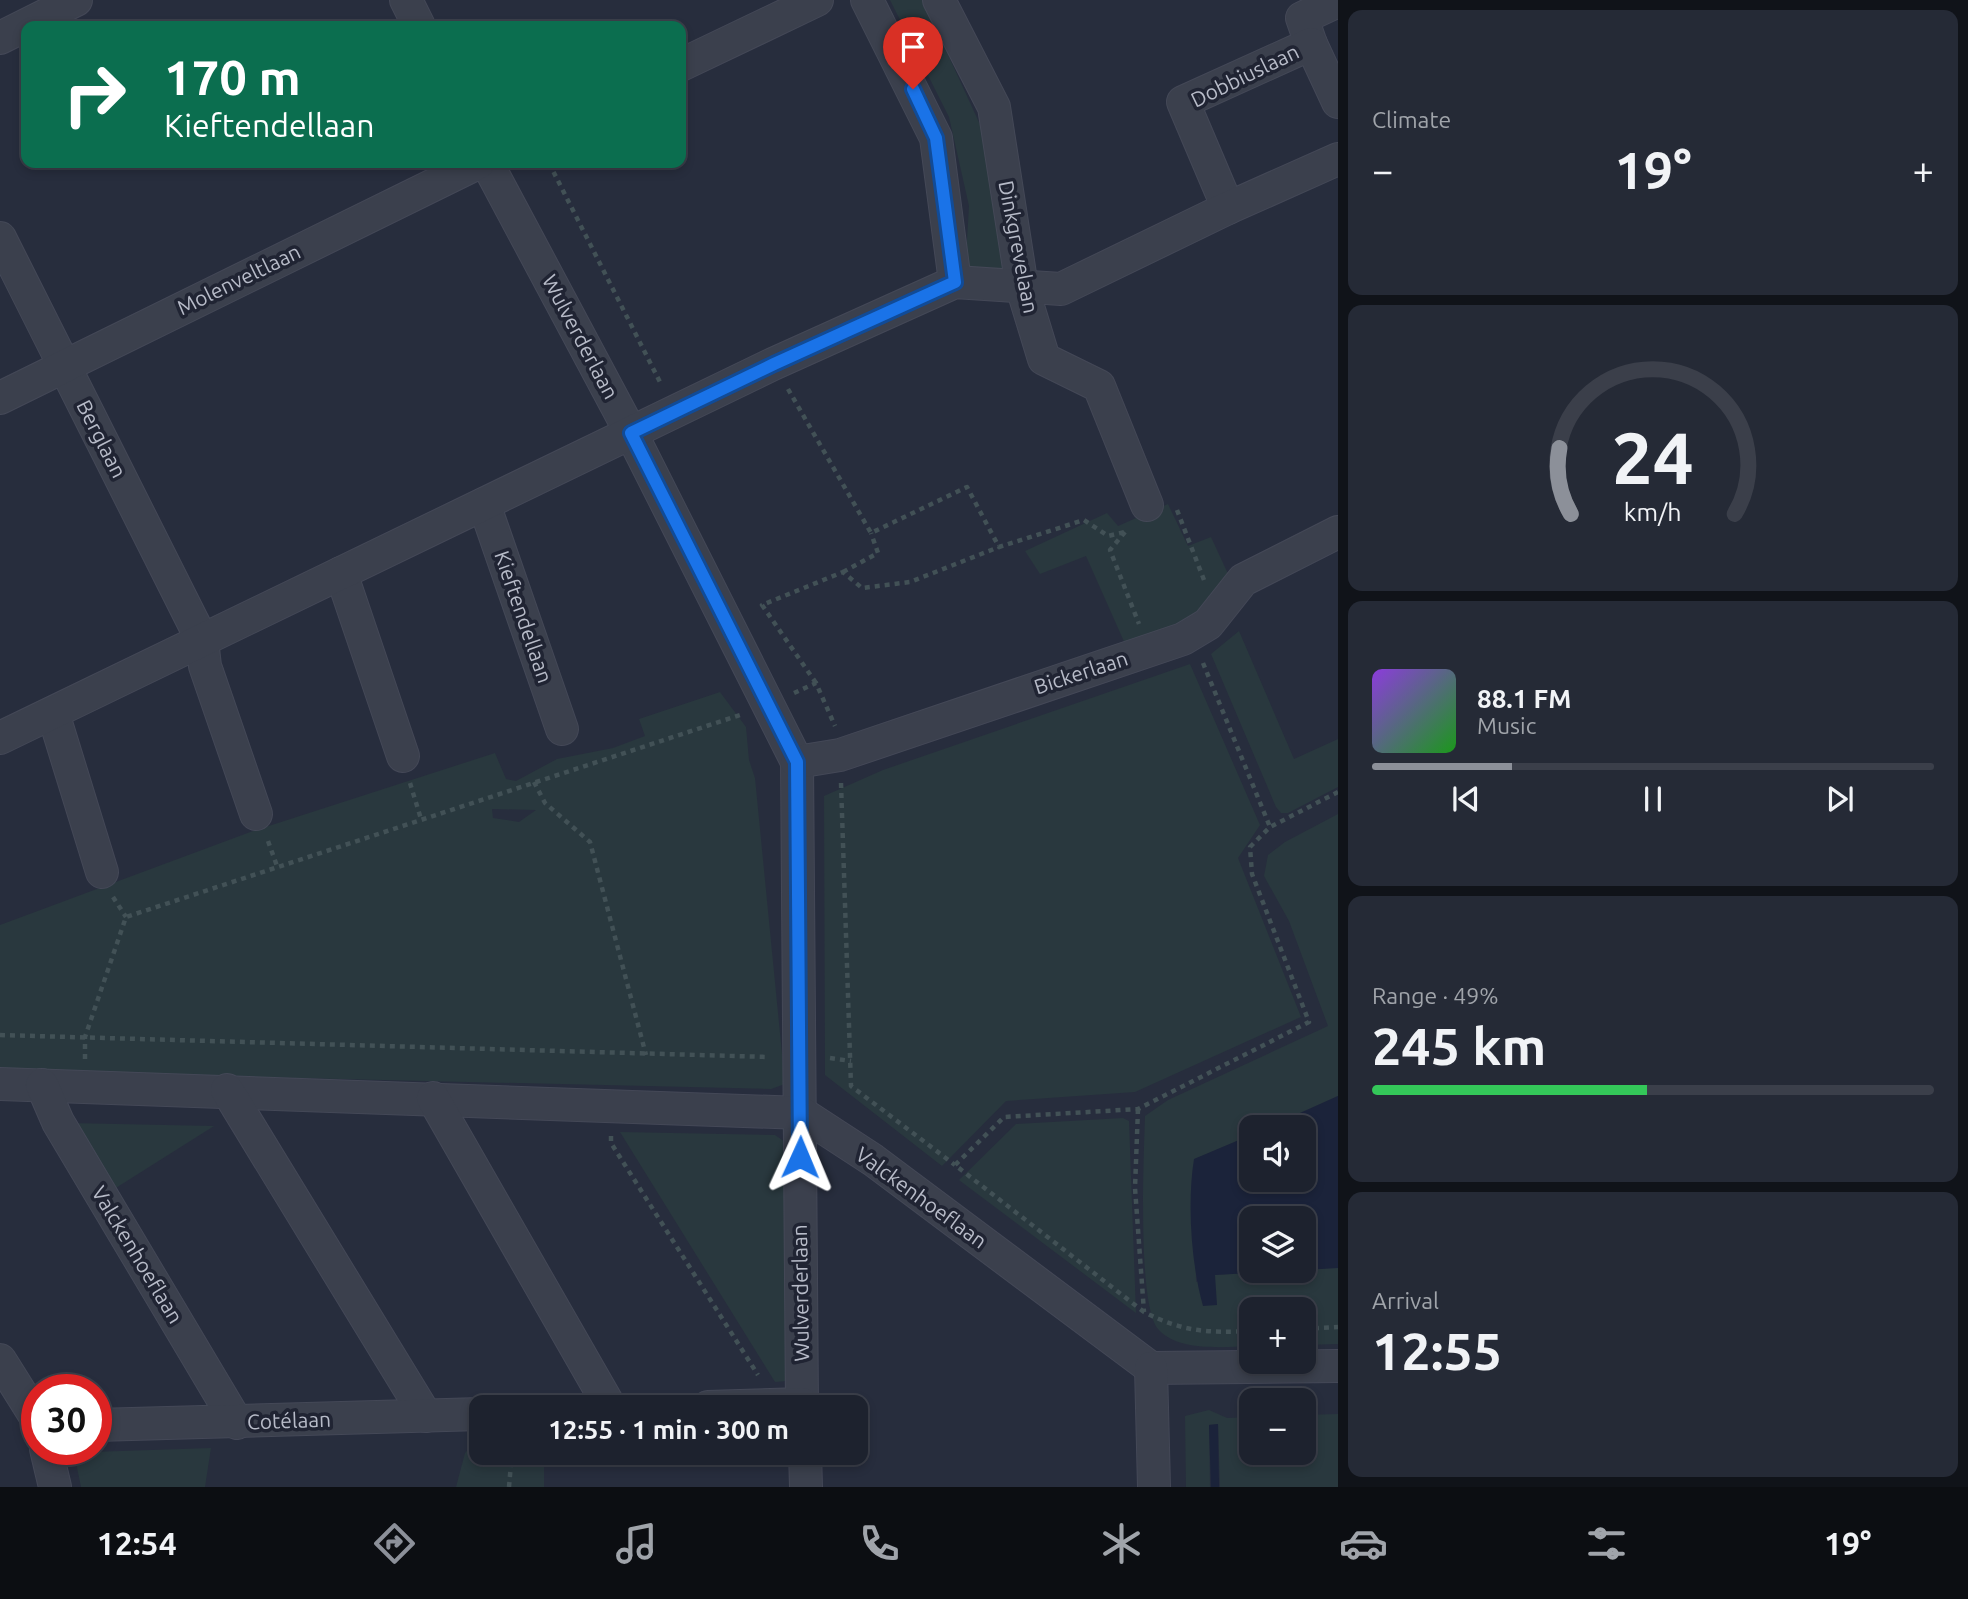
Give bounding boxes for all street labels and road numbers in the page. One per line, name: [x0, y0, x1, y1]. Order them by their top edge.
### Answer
street label: Dobbiuslaan: [1187, 39, 1302, 112]
street label: Dinkgrevelaan: [994, 178, 1044, 315]
street label: Molenveltlaan: [173, 239, 304, 319]
street label: Wulverderlaan: [538, 270, 624, 403]
street label: Berglaan: [72, 396, 132, 481]
street label: Kieftendellaan: [490, 547, 558, 686]
street label: Bickerlaan: [1031, 646, 1131, 698]
street label: Valckenhoeflaan: [851, 1142, 992, 1253]
street label: Valckenhoeflaan: [87, 1181, 188, 1327]
street label: Wulverderlaan: [787, 1224, 813, 1362]
street label: Cotélaan: [247, 1407, 331, 1433]

